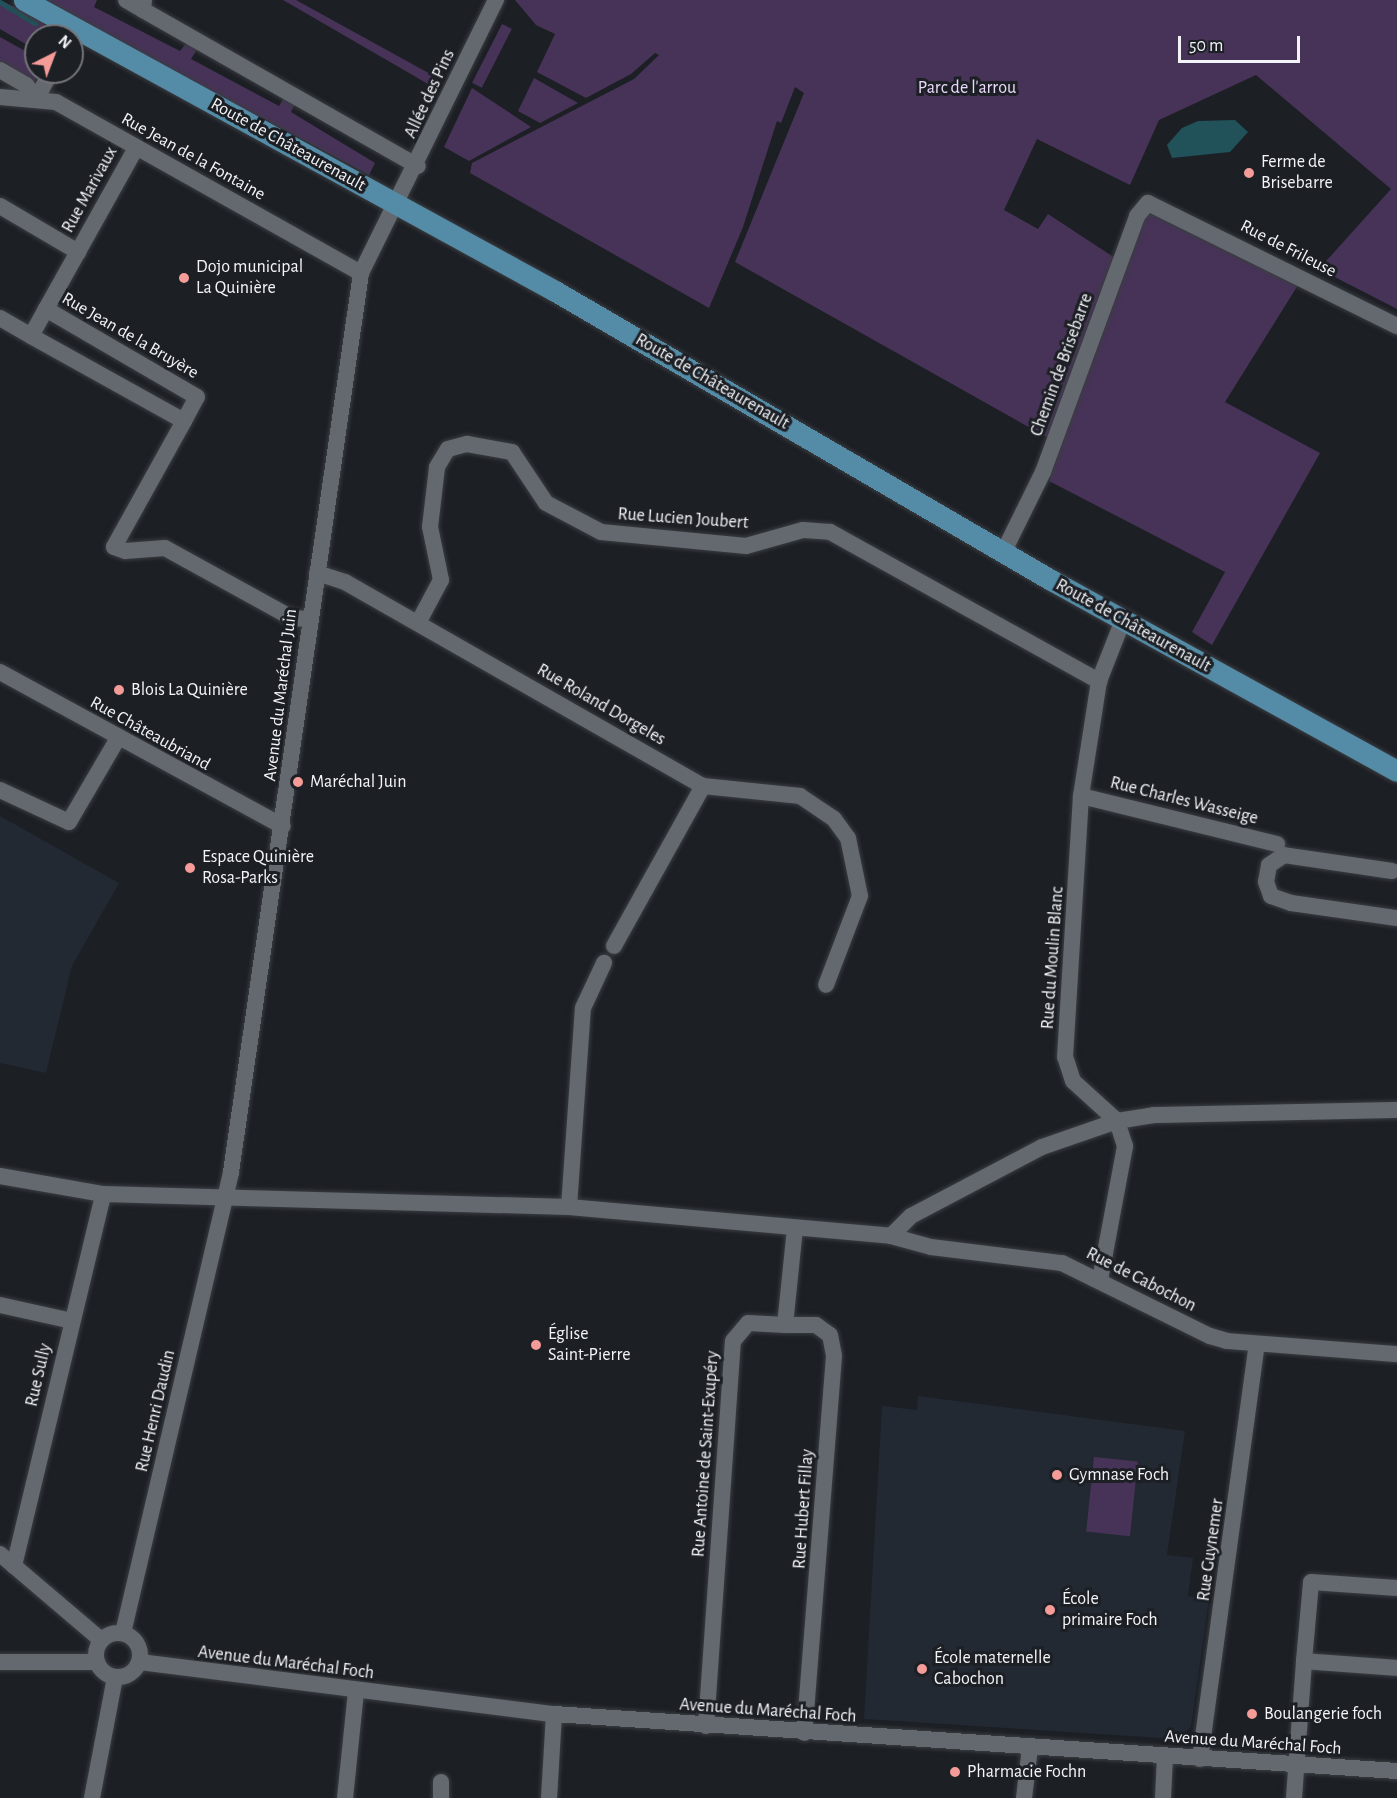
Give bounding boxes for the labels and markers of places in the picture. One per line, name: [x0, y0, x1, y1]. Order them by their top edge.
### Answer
place label: Ferme de Brisebarre: [1261, 152, 1333, 195]
marker: Ferme de Brisebarre: [1242, 166, 1256, 180]
place label: Dojo municipal La Quinière: [196, 257, 303, 300]
marker: Dojo municipal La Quinière: [177, 271, 191, 285]
place label: Blois La Quinière: [131, 679, 248, 701]
marker: Blois La Quinière: [112, 683, 126, 697]
place label: Maréchal Juin: [310, 771, 406, 793]
marker: Maréchal Juin: [291, 775, 305, 789]
place label: Espace Quinière Rosa-Parks: [202, 847, 314, 890]
marker: Espace Quinière Rosa-Parks: [183, 861, 197, 875]
place label: Église Saint-Pierre: [548, 1324, 630, 1366]
marker: Église Saint-Pierre: [529, 1338, 543, 1352]
place label: Gymnase Foch: [1069, 1464, 1169, 1486]
marker: Gymnase Foch: [1050, 1468, 1064, 1482]
place label: École primaire Foch: [1062, 1589, 1158, 1632]
marker: École primaire Foch: [1043, 1603, 1057, 1617]
place label: École maternelle Cabochon: [934, 1648, 1051, 1690]
marker: École maternelle Cabochon: [915, 1662, 929, 1676]
place label: Boulangerie foch: [1264, 1703, 1382, 1725]
marker: Boulangerie foch: [1245, 1707, 1259, 1721]
place label: Pharmacie Fochn: [967, 1761, 1086, 1783]
marker: Pharmacie Fochn: [948, 1765, 962, 1779]

